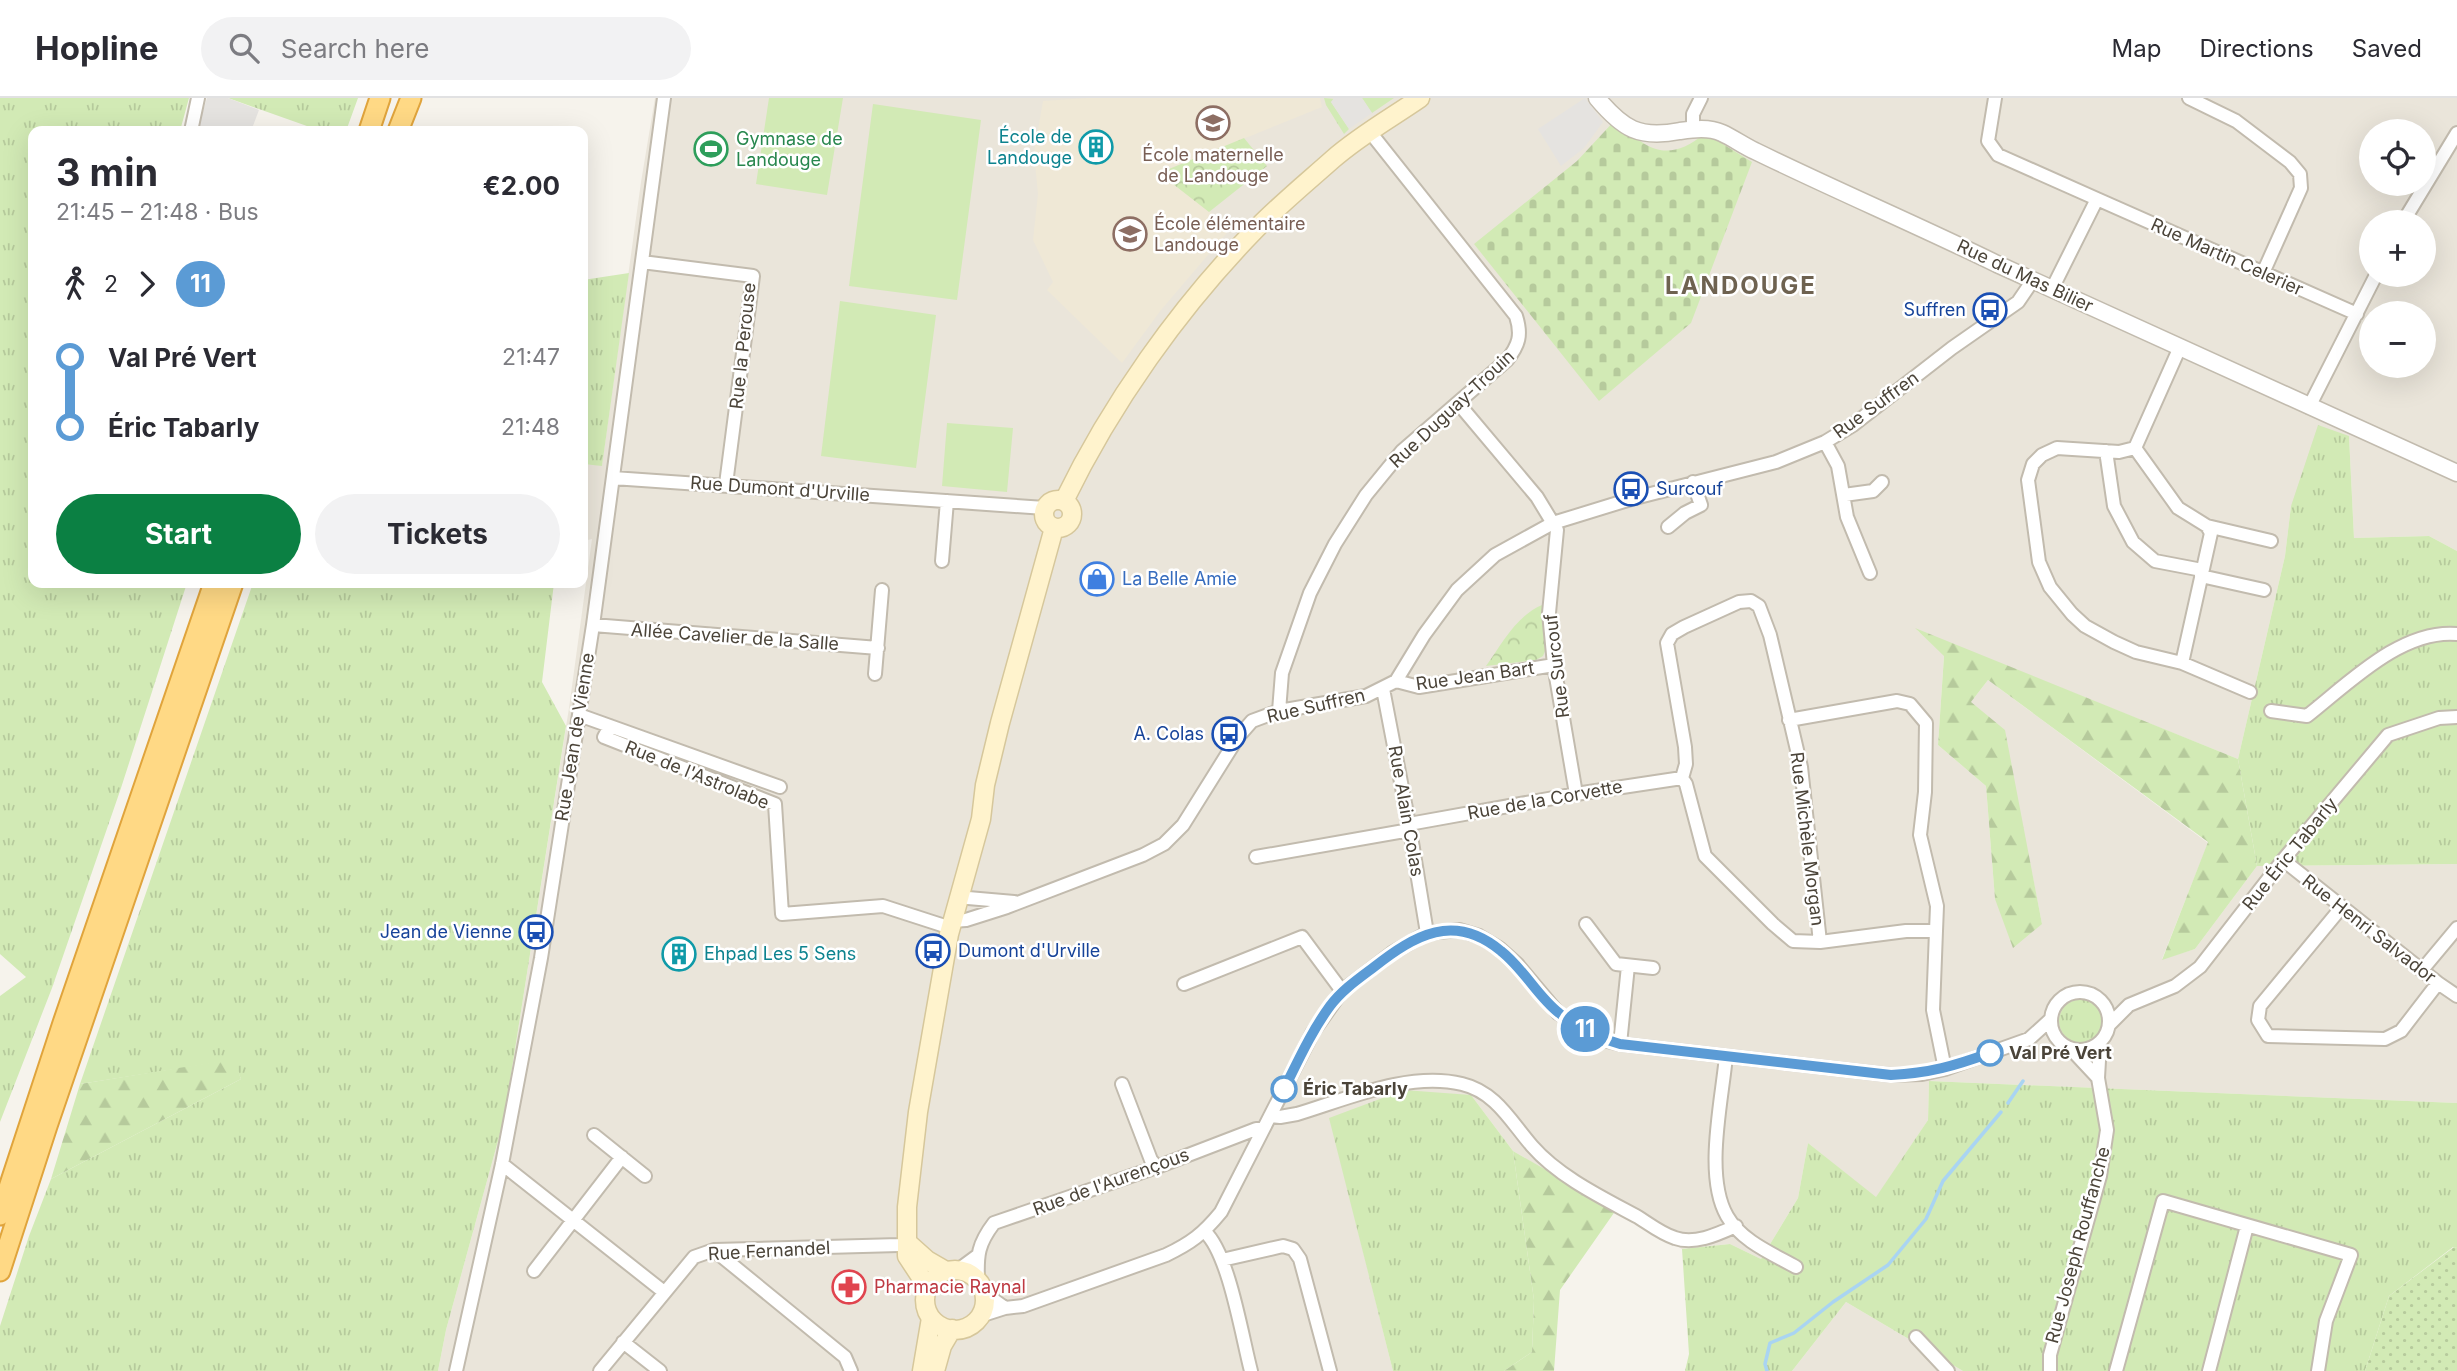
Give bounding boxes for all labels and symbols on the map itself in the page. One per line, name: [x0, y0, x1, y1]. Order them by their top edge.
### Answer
school or university icon: École maternelle de Landouge: [1194, 104, 1232, 142]
place label: École de Landouge: [987, 125, 1072, 168]
place label: Gymnase de Landouge: [736, 128, 843, 170]
building icon: École de Landouge: [1077, 128, 1115, 166]
sports icon: Gymnase de Landouge: [692, 130, 730, 168]
place label: École maternelle de Landouge: [1142, 143, 1284, 186]
place label: École élémentaire Landouge: [1154, 212, 1305, 255]
street label: Rue Martin Celerier: [2148, 214, 2307, 300]
school or university icon: École élémentaire Landouge: [1111, 215, 1149, 253]
street label: Rue du Mas Bilier: [1954, 235, 2097, 316]
district label: LANDOUGE: [1665, 271, 1817, 300]
street label: Rue la Perouse: [725, 282, 760, 410]
bus stop icon: Suffren: [1971, 291, 2009, 329]
place label: Suffren: [1904, 299, 1966, 320]
street label: Rue Duguay-Trouin: [1385, 345, 1518, 472]
street label: Rue Suffren: [1829, 367, 1922, 443]
bus stop icon: Surcouf: [1612, 470, 1650, 508]
street label: Rue Dumont d'Urville: [689, 472, 871, 505]
place label: Surcouf: [1656, 478, 1723, 499]
shop icon: La Belle Amie: [1078, 560, 1116, 598]
place label: La Belle Amie: [1122, 568, 1237, 589]
street label: Rue Surcouf: [1540, 612, 1573, 719]
street label: Allée Cavelier de la Salle: [630, 619, 840, 654]
street label: Rue Jean de Vienne: [551, 651, 598, 823]
street label: Rue Jean Bart: [1414, 657, 1536, 694]
street label: Rue Suffren: [1265, 684, 1367, 727]
bus stop icon: A. Colas: [1210, 715, 1248, 753]
place label: A. Colas: [1133, 723, 1204, 744]
street label: Rue de l'Astrolabe: [622, 736, 772, 813]
street label: Rue Alain Colas: [1385, 744, 1428, 878]
street label: Rue Michèle Morgan: [1786, 751, 1829, 927]
street label: Rue de la Corvette: [1466, 776, 1624, 823]
street label: Rue Éric Tabarly: [2237, 793, 2341, 914]
street label: Rue Henri Salvador: [2298, 870, 2440, 987]
bus stop icon: Jean de Vienne: [517, 913, 555, 951]
place label: Jean de Vienne: [380, 921, 512, 942]
bus stop icon: Dumont d'Urville: [914, 932, 952, 970]
building icon: Ehpad Les 5 Sens: [660, 935, 698, 973]
place label: Dumont d'Urville: [958, 940, 1100, 961]
place label: Ehpad Les 5 Sens: [704, 943, 856, 964]
line badge: 11: [1554, 1006, 1616, 1052]
marker: Val Pré Vert: [1977, 1040, 2003, 1066]
place label: Val Pré Vert: [2009, 1042, 2112, 1063]
marker: Éric Tabarly: [1271, 1076, 1297, 1102]
place label: Éric Tabarly: [1303, 1078, 1408, 1099]
street label: Rue de l'Aurençous: [1030, 1144, 1192, 1220]
street label: Rue Joseph Rouffanche: [2041, 1144, 2114, 1346]
street label: Rue Fernandel: [707, 1237, 831, 1264]
pharmacy icon: Pharmacie Raynal: [830, 1268, 868, 1306]
place label: Pharmacie Raynal: [874, 1276, 1026, 1297]

